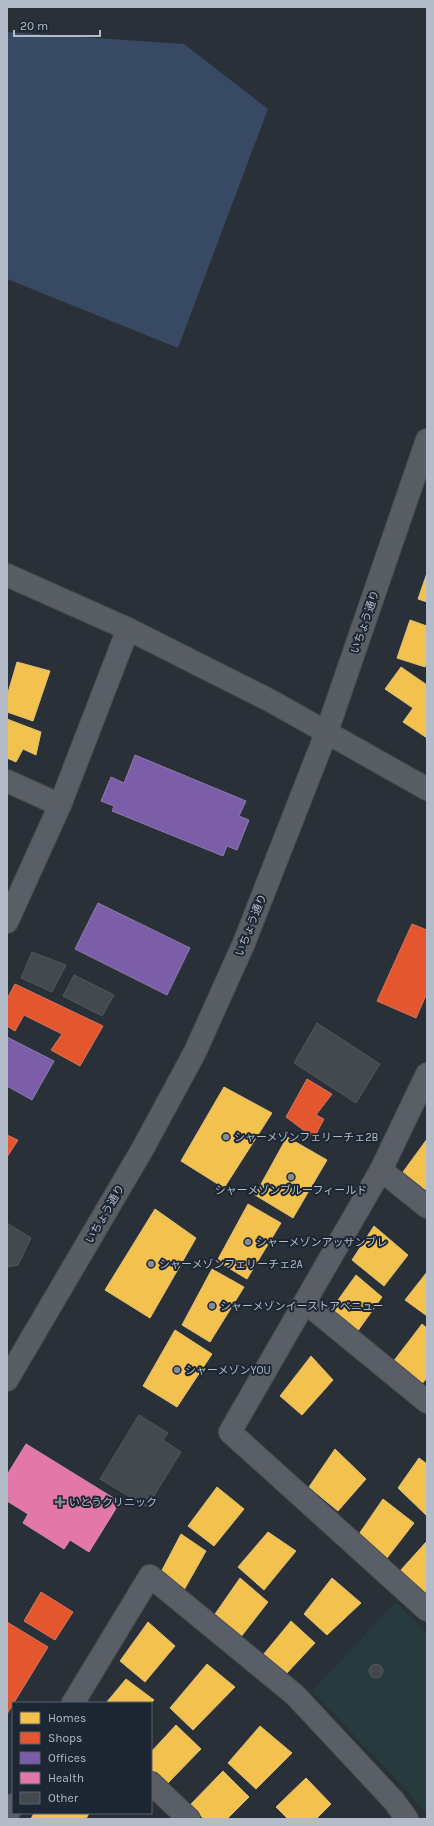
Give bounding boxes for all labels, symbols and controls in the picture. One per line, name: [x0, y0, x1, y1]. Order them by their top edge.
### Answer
scale bar: [14, 12, 100, 38]
text: 20 m: [20, 19, 48, 33]
street label: いちょう通り: [348, 589, 382, 655]
street label: いちょう通り: [233, 892, 269, 958]
place label: シャーメゾンフェリーチェ2B: [234, 1131, 379, 1144]
marker: シャーメゾンフェリーチェ2B: [221, 1132, 231, 1142]
marker: シャーメゾンブルーフィールド: [286, 1172, 296, 1182]
street label: いちょう通り: [83, 1182, 127, 1246]
place label: シャーメゾンブルーフィールド: [215, 1184, 367, 1197]
place label: シャーメゾンアッサンブレ: [256, 1236, 387, 1249]
marker: シャーメゾンアッサンブレ: [243, 1237, 253, 1247]
place label: シャーメゾンフェリーチェ2A: [159, 1258, 304, 1271]
marker: シャーメゾンフェリーチェ2A: [146, 1259, 156, 1269]
place label: シャーメゾンイーストアベニュー: [220, 1300, 384, 1313]
marker: シャーメゾンイーストアベニュー: [207, 1301, 217, 1311]
place label: シャーメゾンYOU: [185, 1364, 271, 1377]
marker: シャーメゾンYOU: [172, 1365, 182, 1375]
marker: いとうクリニック: [54, 1496, 66, 1508]
place label: いとうクリニック: [69, 1496, 157, 1509]
legend: [12, 1702, 152, 1814]
text: Homes: [48, 1711, 86, 1725]
text: Shops: [48, 1731, 82, 1745]
text: Offices: [48, 1751, 86, 1765]
text: Health: [48, 1771, 84, 1785]
text: Other: [48, 1791, 79, 1805]

